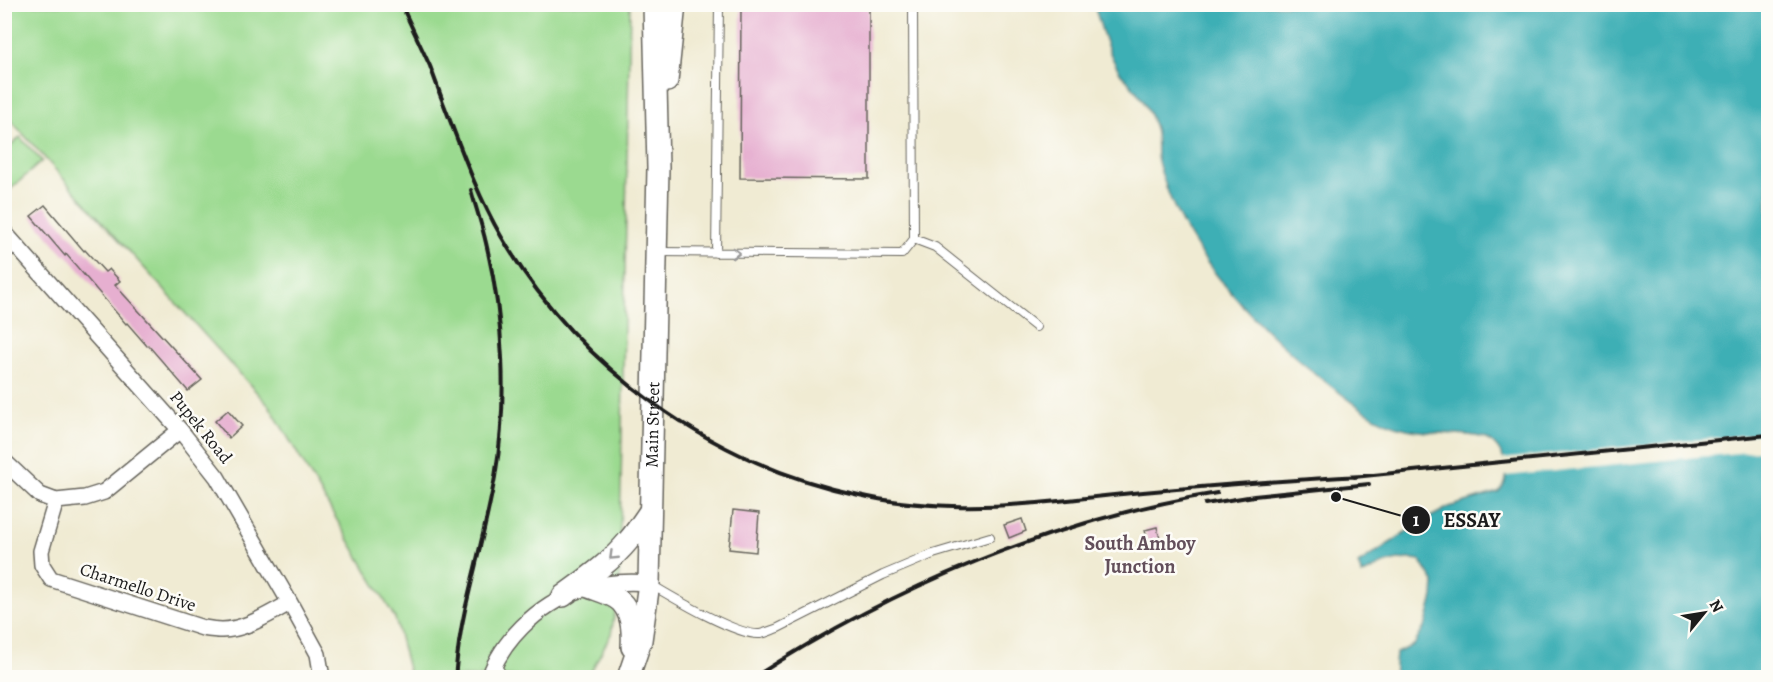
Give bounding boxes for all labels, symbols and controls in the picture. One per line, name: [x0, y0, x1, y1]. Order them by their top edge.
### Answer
one-way arrow: [731, 247, 740, 259]
street label: Main Street: [639, 381, 665, 468]
street label: Pupek Road: [164, 386, 238, 469]
callout: ESSAY: [1401, 501, 1512, 539]
text: ESSAY: [1444, 507, 1502, 534]
text: 1: [1413, 508, 1420, 532]
district label: South Amboy Junction: [1084, 530, 1196, 580]
one-way arrow: [610, 549, 620, 560]
street label: Charmello Drive: [77, 557, 199, 617]
north arrow: [1674, 583, 1734, 643]
text: N: [1704, 595, 1729, 617]

